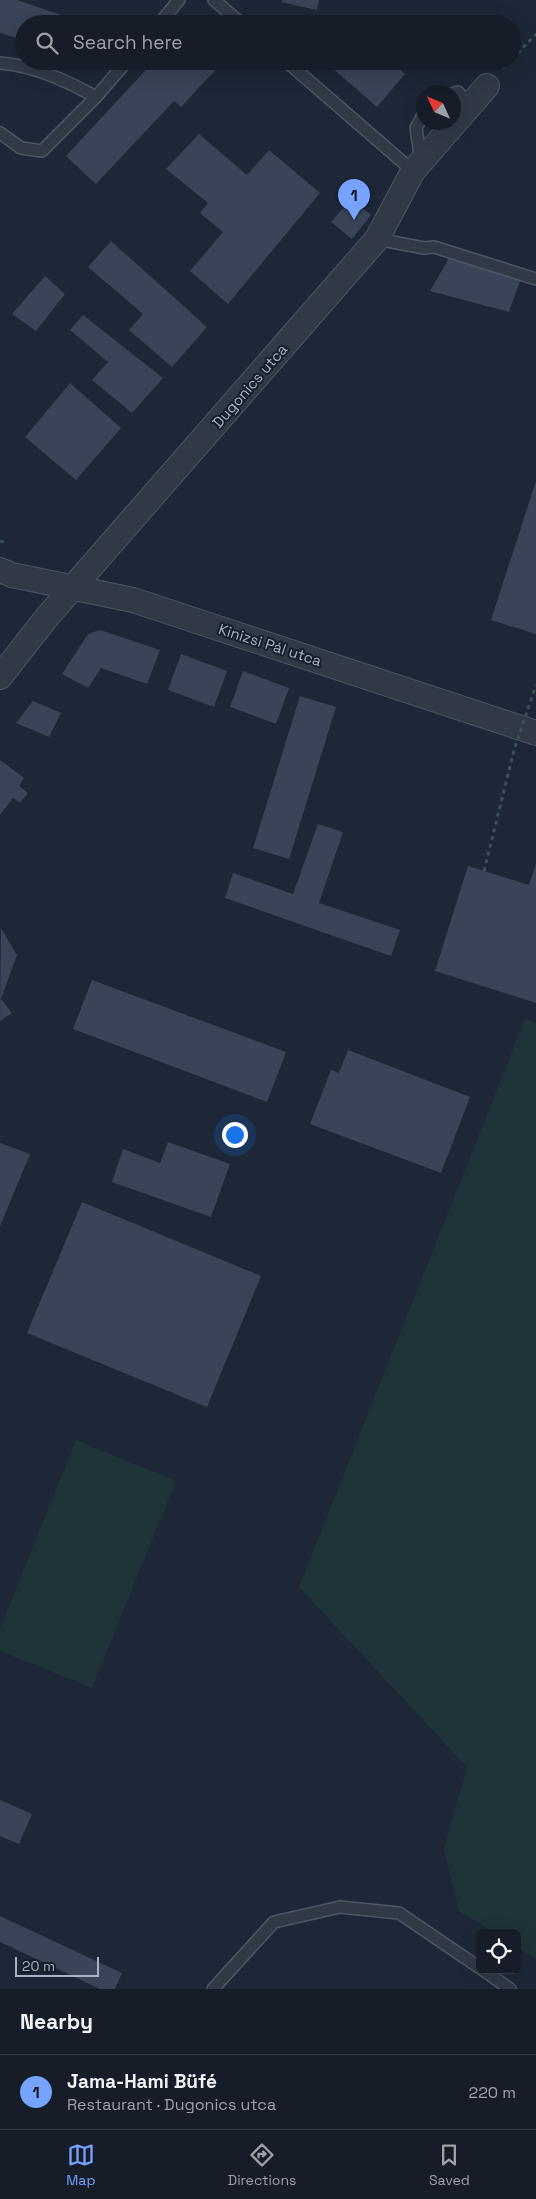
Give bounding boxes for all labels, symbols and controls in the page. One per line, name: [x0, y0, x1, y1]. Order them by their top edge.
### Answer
search box: [15, 15, 521, 70]
icon: search: [33, 29, 61, 57]
text: Search here: [73, 30, 183, 55]
north arrow: [416, 85, 461, 130]
pin: 1: [338, 179, 370, 220]
street label: Dugonics utca: [208, 340, 291, 432]
street label: Kinizsi Pál utca: [216, 619, 324, 670]
your location: [222, 1122, 248, 1148]
map controls: [476, 1929, 521, 1974]
button: locate: [476, 1929, 521, 1974]
scale bar: [15, 1954, 99, 1977]
text: 20 m: [22, 1957, 55, 1975]
text: Nearby: [20, 2008, 93, 2035]
text: Jama-Hami Büfé: [67, 2069, 217, 2094]
text: 1: [32, 2082, 40, 2103]
text: 220 m: [469, 2082, 516, 2103]
text: Restaurant · Dugonics utca: [67, 2094, 276, 2115]
tab: Map: [66, 2141, 95, 2189]
tab: Directions: [228, 2141, 296, 2189]
tab: Saved: [429, 2141, 470, 2189]

